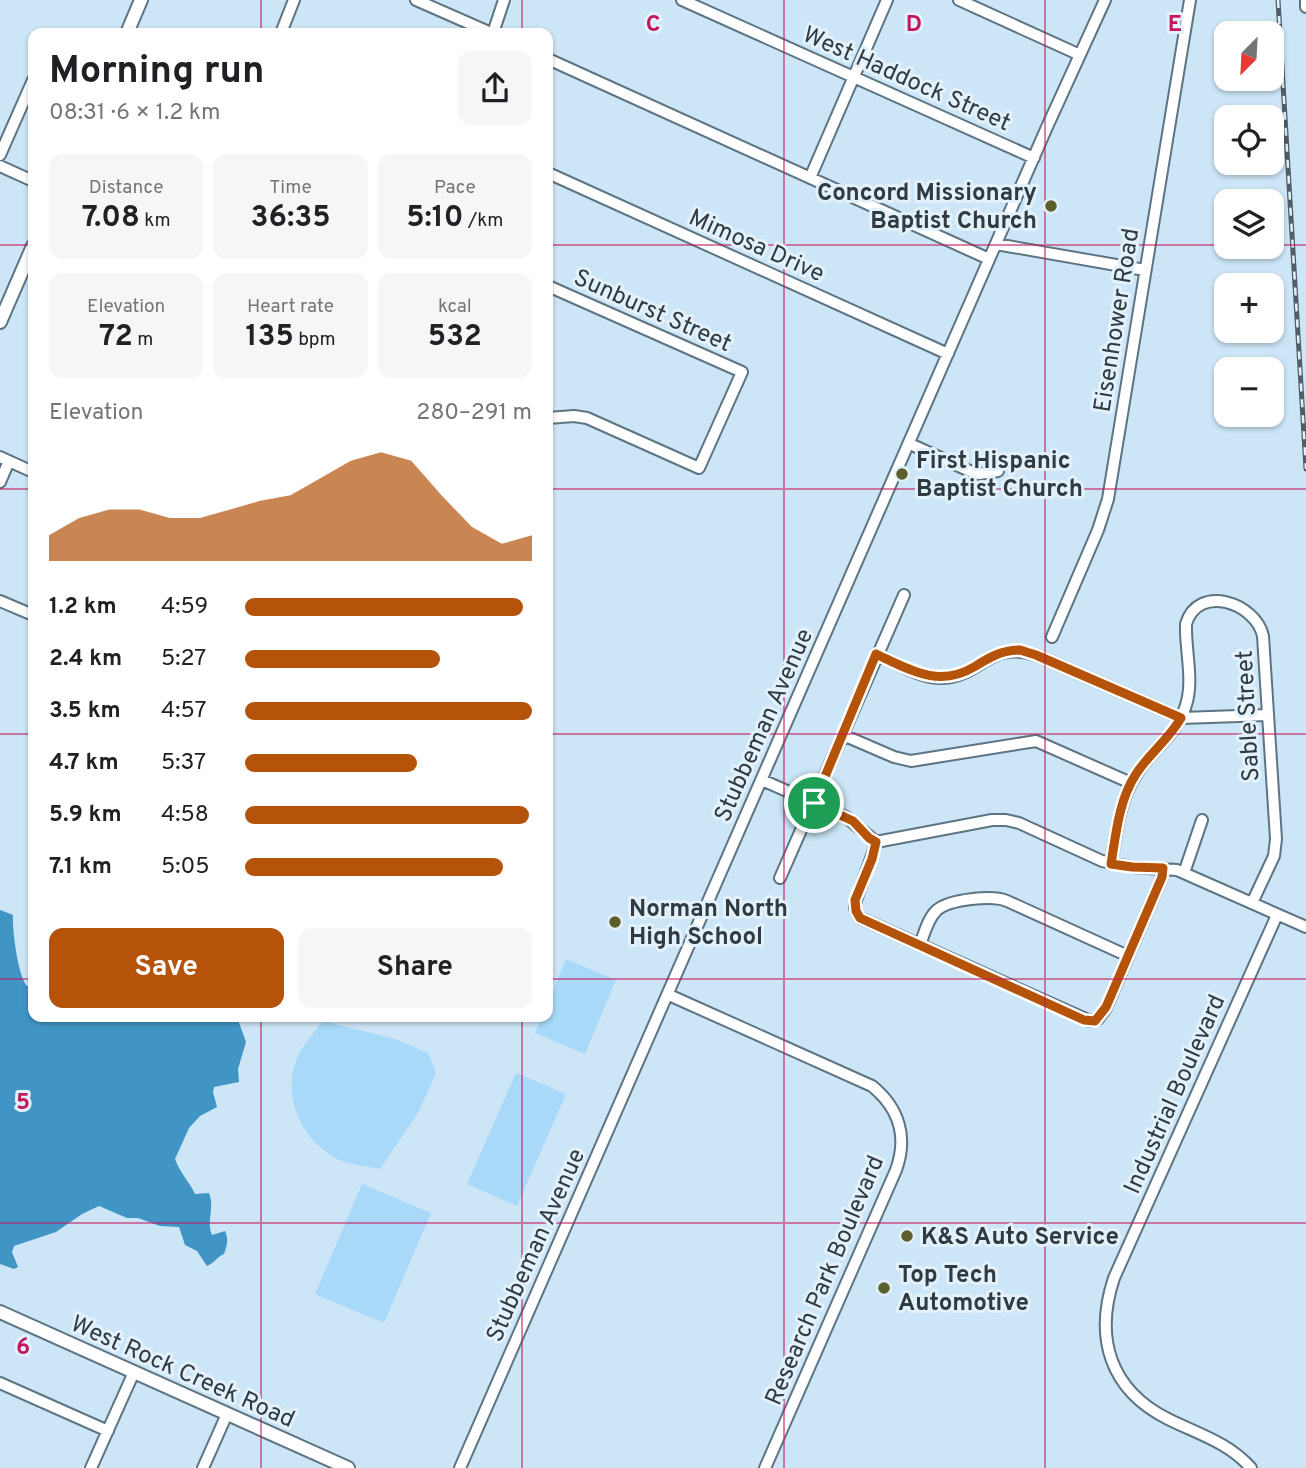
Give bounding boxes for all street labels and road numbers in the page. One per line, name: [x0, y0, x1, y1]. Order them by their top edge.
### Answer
street label: West Haddock Street: [798, 20, 1015, 139]
street label: Mimosa Drive: [684, 204, 829, 290]
street label: Eisenhower Road: [1089, 226, 1147, 414]
street label: Sunburst Street: [569, 264, 736, 360]
street label: Stubbeman Avenue: [709, 624, 821, 827]
street label: Sable Street: [1231, 649, 1267, 782]
street label: Industrial Boulevard: [1118, 990, 1233, 1199]
street label: Stubbeman Avenue: [481, 1144, 593, 1347]
street label: Research Park Boulevard: [760, 1151, 892, 1410]
street label: West Rock Creek Road: [66, 1310, 299, 1436]

